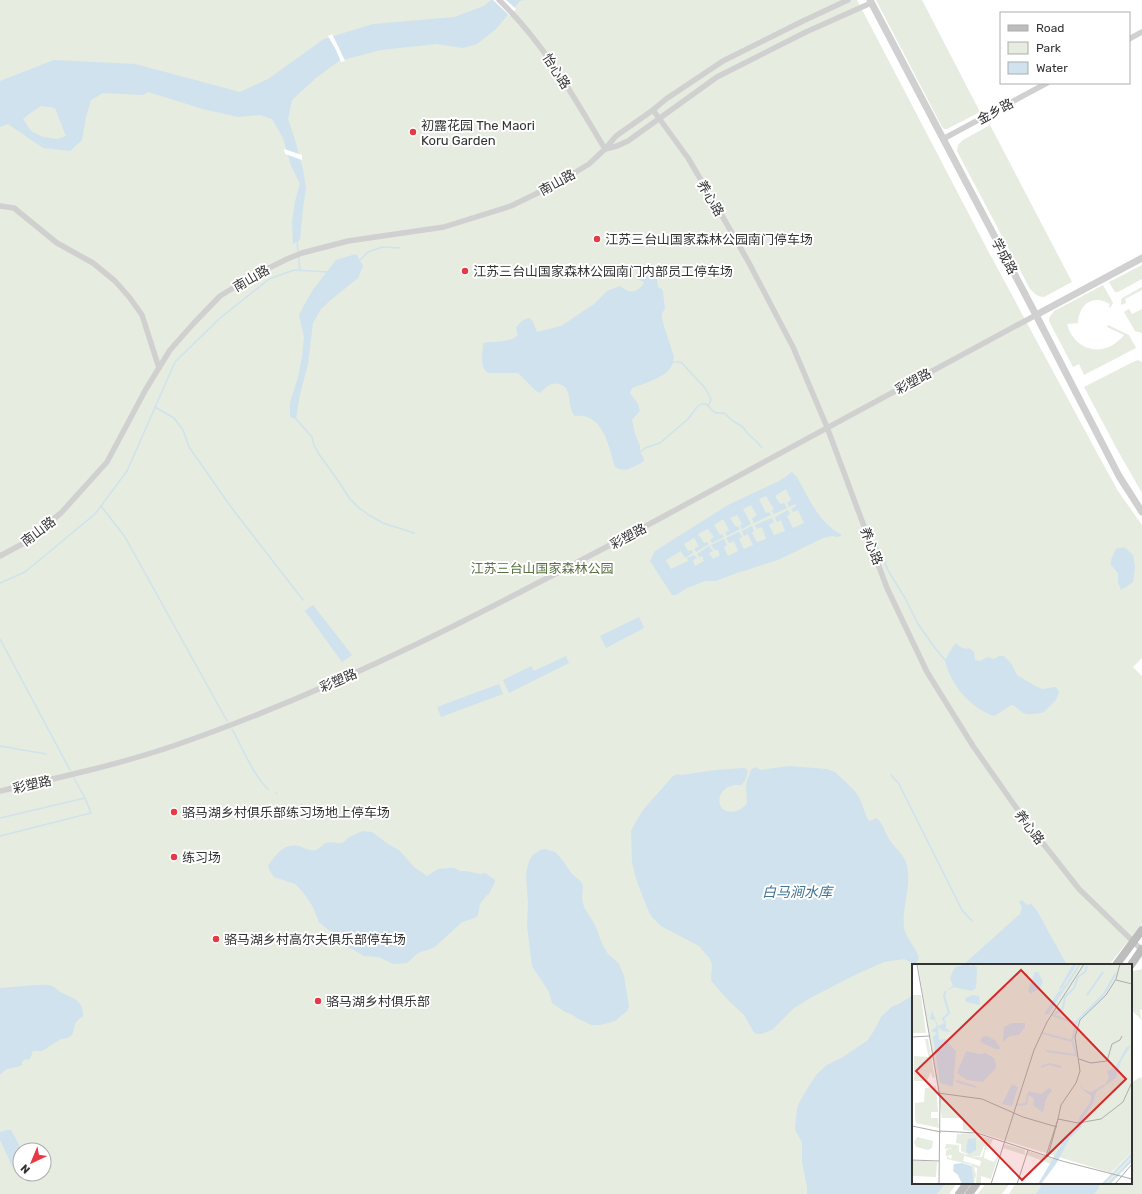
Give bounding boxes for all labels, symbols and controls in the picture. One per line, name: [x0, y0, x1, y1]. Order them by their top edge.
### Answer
legend: [1000, 12, 1130, 84]
text: Road: [1036, 21, 1064, 35]
text: Park: [1036, 41, 1062, 55]
street label: 怡心路: [540, 51, 573, 92]
text: Water: [1036, 61, 1068, 75]
street label: 金乡路: [974, 96, 1016, 127]
place label: 初露花园 The Maori Koru Garden: [421, 118, 535, 148]
marker: 初露花园 The Maori Koru Garden: [408, 127, 418, 137]
street label: 南山路: [537, 166, 578, 198]
street label: 养心路: [694, 178, 727, 219]
place label: 江苏三台山国家森林公园南门停车场: [605, 232, 813, 247]
marker: 江苏三台山国家森林公园南门停车场: [592, 234, 602, 244]
street label: 学成路: [989, 235, 1020, 277]
street label: 南山路: [231, 262, 272, 295]
place label: 江苏三台山国家森林公园南门内部员工停车场: [473, 264, 733, 279]
marker: 江苏三台山国家森林公园南门内部员工停车场: [460, 266, 470, 276]
street label: 彩塑路: [892, 366, 934, 397]
street label: 南山路: [18, 514, 58, 549]
street label: 彩塑路: [607, 521, 649, 552]
street label: 养心路: [858, 525, 886, 567]
park label: 江苏三台山国家森林公园: [470, 561, 614, 576]
street label: 彩塑路: [317, 666, 359, 695]
street label: 彩塑路: [11, 773, 53, 796]
place label: 骆马湖乡村俱乐部练习场地上停车场: [182, 805, 390, 820]
marker: 骆马湖乡村俱乐部练习场地上停车场: [169, 807, 179, 817]
street label: 养心路: [1012, 807, 1047, 847]
place label: 练习场: [182, 850, 221, 865]
marker: 练习场: [169, 852, 179, 862]
water label: 白马涧水库: [762, 884, 834, 901]
place label: 骆马湖乡村高尔夫俱乐部停车场: [224, 932, 406, 947]
marker: 骆马湖乡村高尔夫俱乐部停车场: [211, 934, 221, 944]
inset map: [912, 964, 1132, 1184]
place label: 骆马湖乡村俱乐部: [326, 994, 430, 1009]
marker: 骆马湖乡村俱乐部: [313, 996, 323, 1006]
north arrow: [12, 1142, 52, 1182]
text: N: [18, 1161, 33, 1176]

